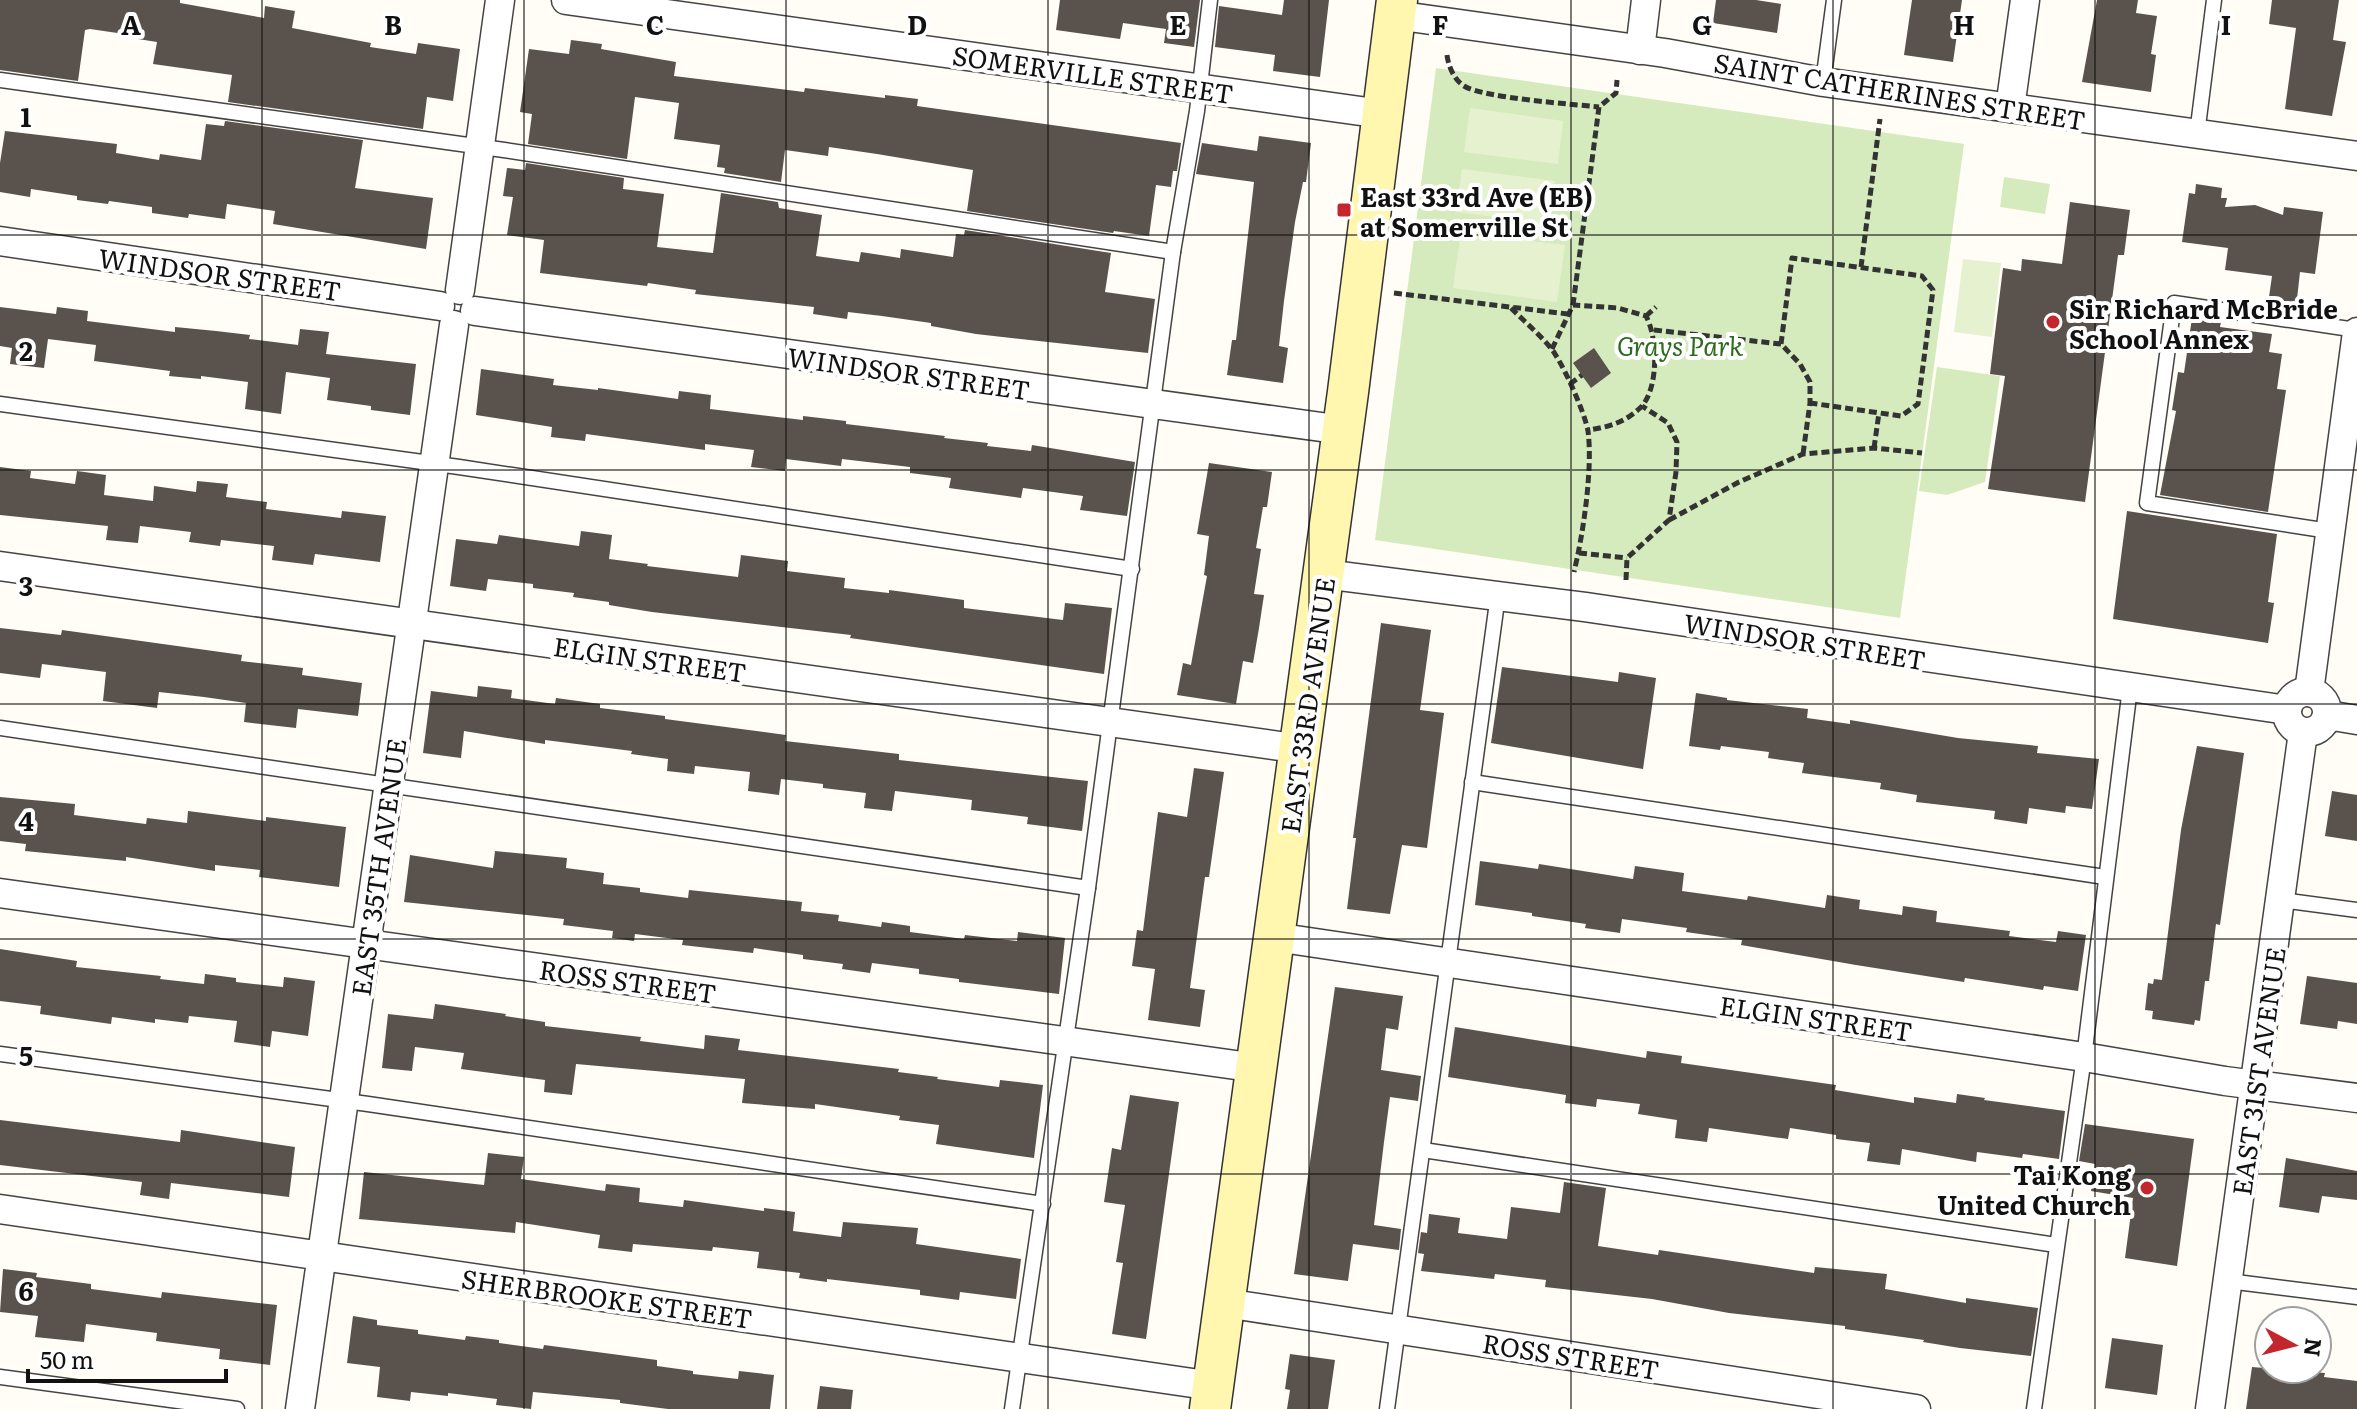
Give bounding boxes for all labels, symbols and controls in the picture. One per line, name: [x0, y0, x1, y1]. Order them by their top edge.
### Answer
text: A: [121, 4, 141, 43]
text: B: [384, 4, 402, 43]
text: C: [646, 4, 664, 43]
text: D: [907, 4, 927, 43]
text: E: [1169, 4, 1187, 43]
text: F: [1432, 4, 1448, 43]
text: G: [1692, 4, 1712, 43]
text: H: [1953, 4, 1975, 43]
text: I: [2221, 4, 2231, 43]
street label: SOMERVILLE STREET: [950, 34, 1236, 112]
street label: SAINT CATHERINES STREET: [1711, 41, 2089, 139]
text: 1: [21, 96, 32, 135]
place label: East 33rd Ave (EB) at Somerville St: [1360, 176, 1593, 245]
marker: East 33rd Ave (EB) at Somerville St: [1335, 201, 1353, 219]
street label: WINDSOR STREET: [96, 237, 344, 309]
place label: Sir Richard McBride School Annex: [2069, 288, 2338, 357]
marker: Sir Richard McBride School Annex: [2044, 313, 2062, 331]
park label: Grays Park: [1617, 325, 1744, 364]
text: 2: [19, 330, 33, 369]
street label: WINDSOR STREET: [785, 336, 1033, 408]
text: 3: [19, 565, 33, 604]
street label: EAST 33RD AVENUE: [1269, 575, 1343, 835]
street label: WINDSOR STREET: [1681, 602, 1929, 678]
street label: ELGIN STREET: [551, 625, 749, 691]
street label: EAST 35TH AVENUE: [340, 736, 414, 998]
text: 4: [18, 800, 34, 839]
street label: EAST 31ST AVENUE: [2220, 944, 2294, 1198]
street label: ROSS STREET: [537, 948, 719, 1012]
street label: ELGIN STREET: [1717, 984, 1915, 1050]
text: 5: [19, 1035, 33, 1074]
place label: Tai Kong United Church: [1937, 1154, 2131, 1223]
marker: Tai Kong United Church: [2138, 1179, 2156, 1197]
street label: SHERBROOKE STREET: [459, 1257, 755, 1337]
text: 6: [18, 1270, 34, 1309]
north arrow: [2253, 1305, 2333, 1385]
street label: ROSS STREET: [1480, 1322, 1662, 1388]
scale bar: [28, 1333, 226, 1383]
text: N: [2297, 1336, 2332, 1359]
text: 50 m: [40, 1341, 94, 1376]

